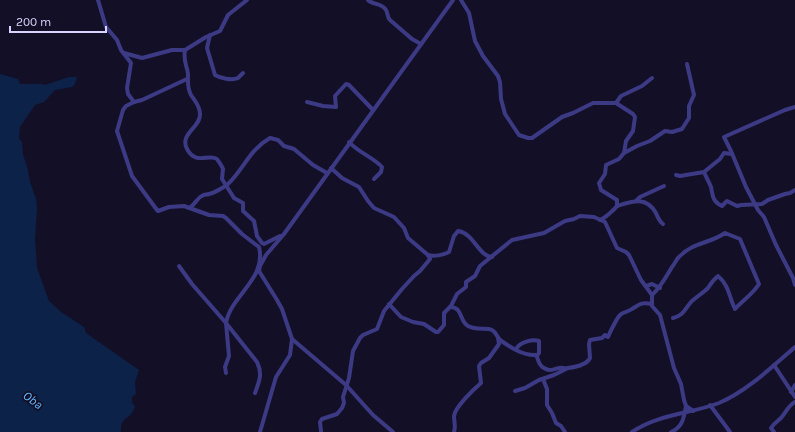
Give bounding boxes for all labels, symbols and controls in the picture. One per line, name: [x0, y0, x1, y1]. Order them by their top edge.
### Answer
scale bar: [10, 8, 106, 34]
text: 200 m: [16, 15, 51, 29]
water label: Oba: [20, 388, 46, 413]

